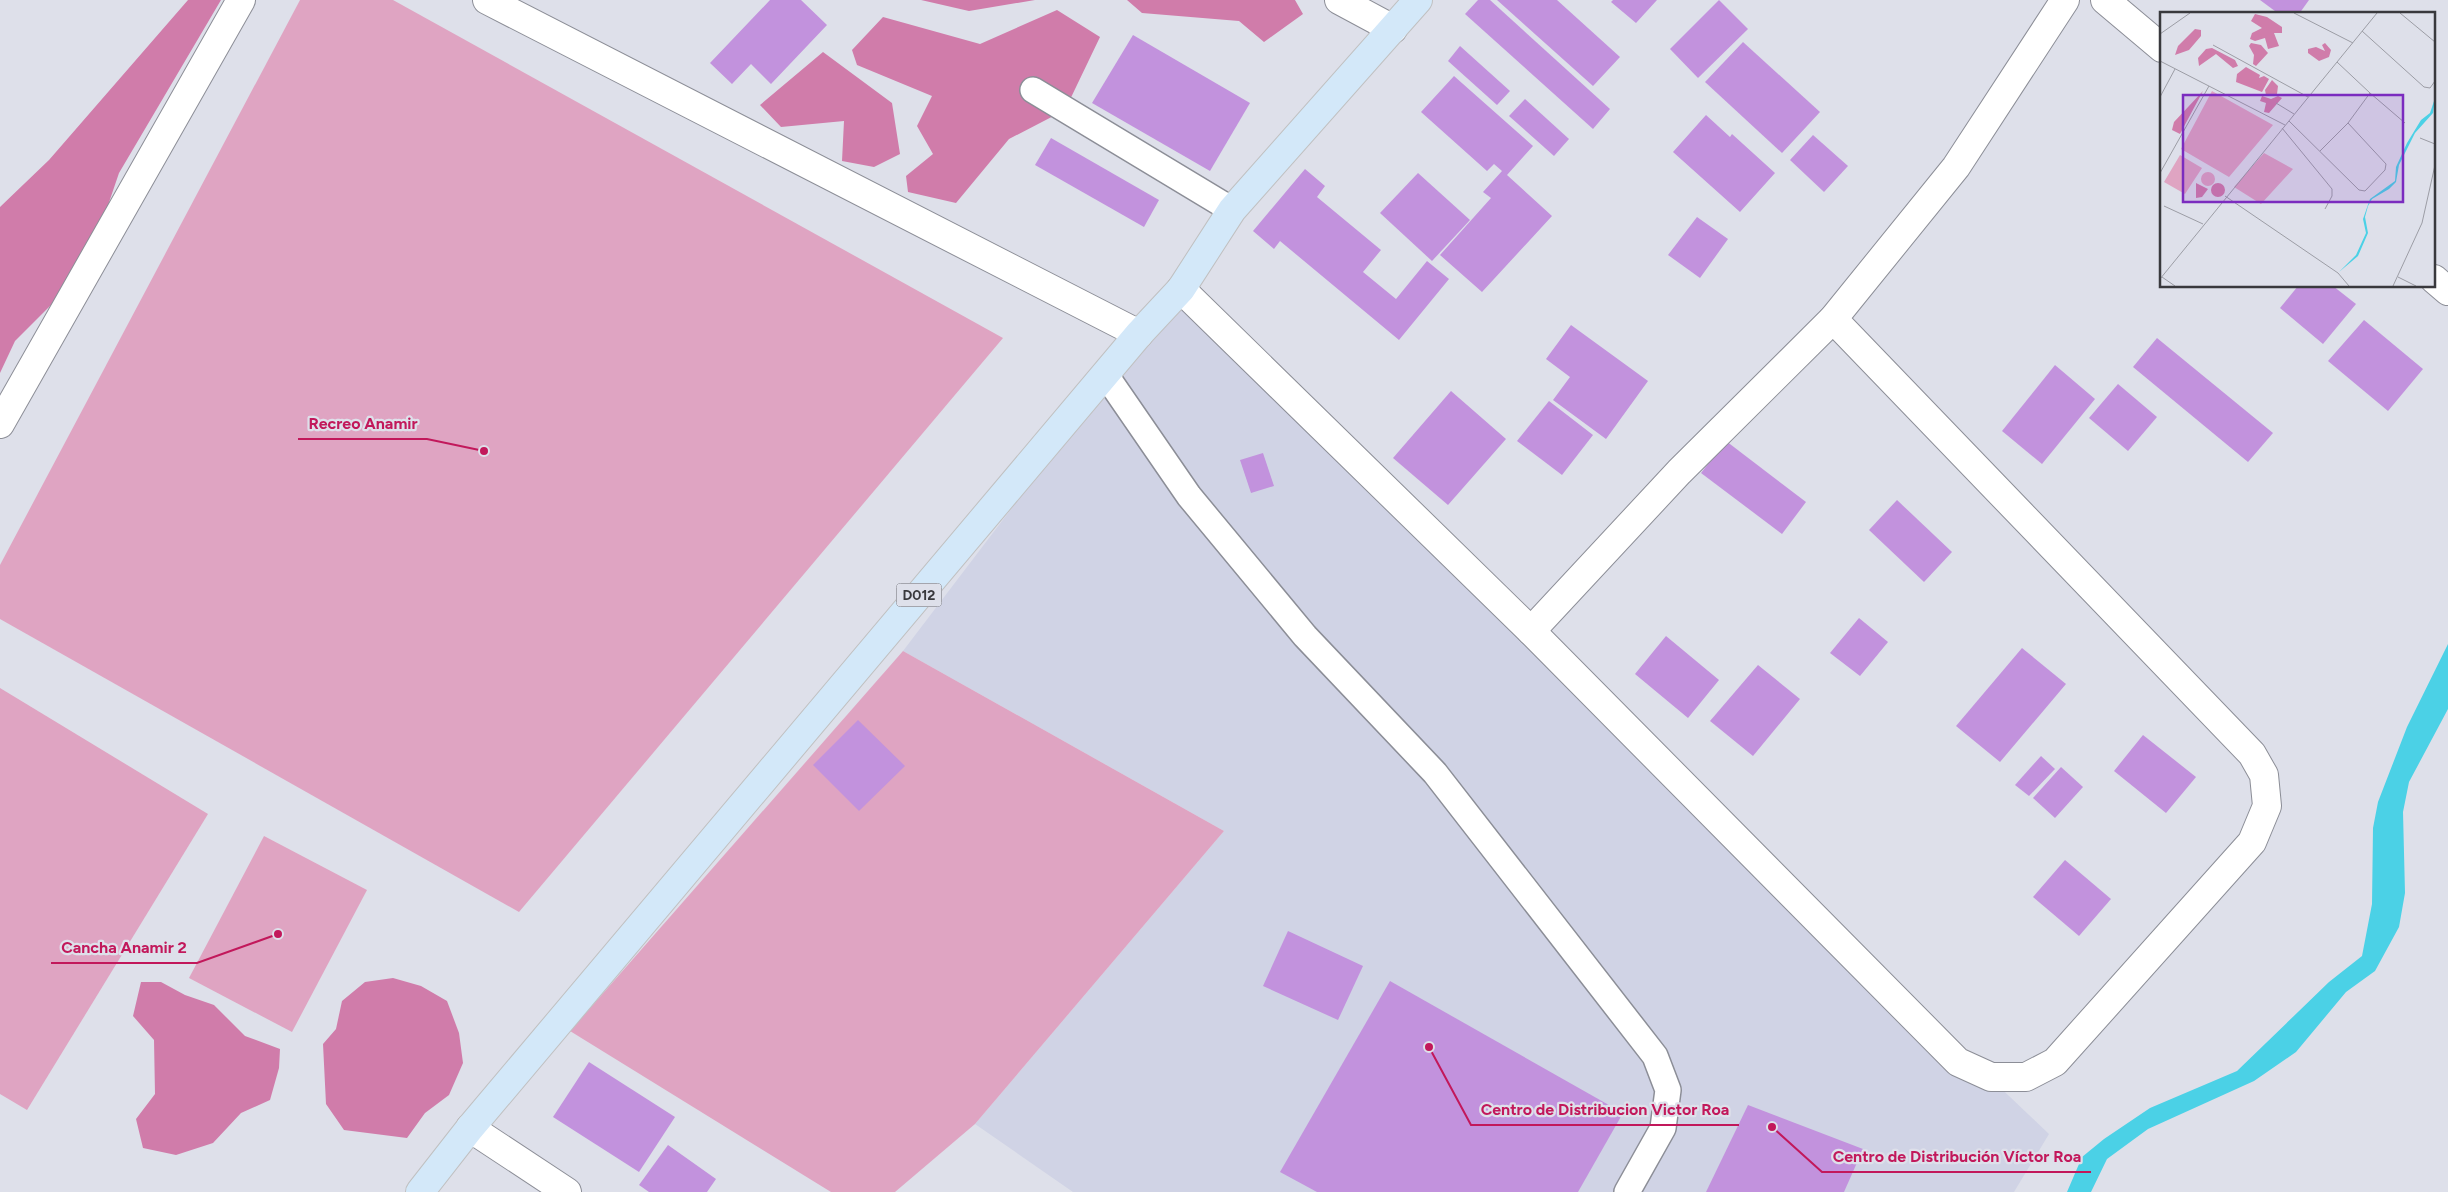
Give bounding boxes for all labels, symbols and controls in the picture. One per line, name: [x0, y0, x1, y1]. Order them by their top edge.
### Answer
inset map: [2160, 12, 2436, 288]
callout: Recreo Anamir: [298, 408, 427, 439]
text: Recreo Anamir: [308, 414, 418, 433]
road number: D012: [896, 584, 942, 606]
callout: Cancha Anamir 2: [51, 932, 197, 963]
text: Cancha Anamir 2: [61, 938, 187, 957]
callout: Centro de Distribucion Victor Roa: [1471, 1094, 1739, 1125]
text: Centro de Distribucion Victor Roa: [1481, 1100, 1729, 1119]
callout: Centro de Distribución Víctor Roa: [1822, 1141, 2091, 1172]
text: Centro de Distribución Víctor Roa: [1833, 1147, 2081, 1166]

